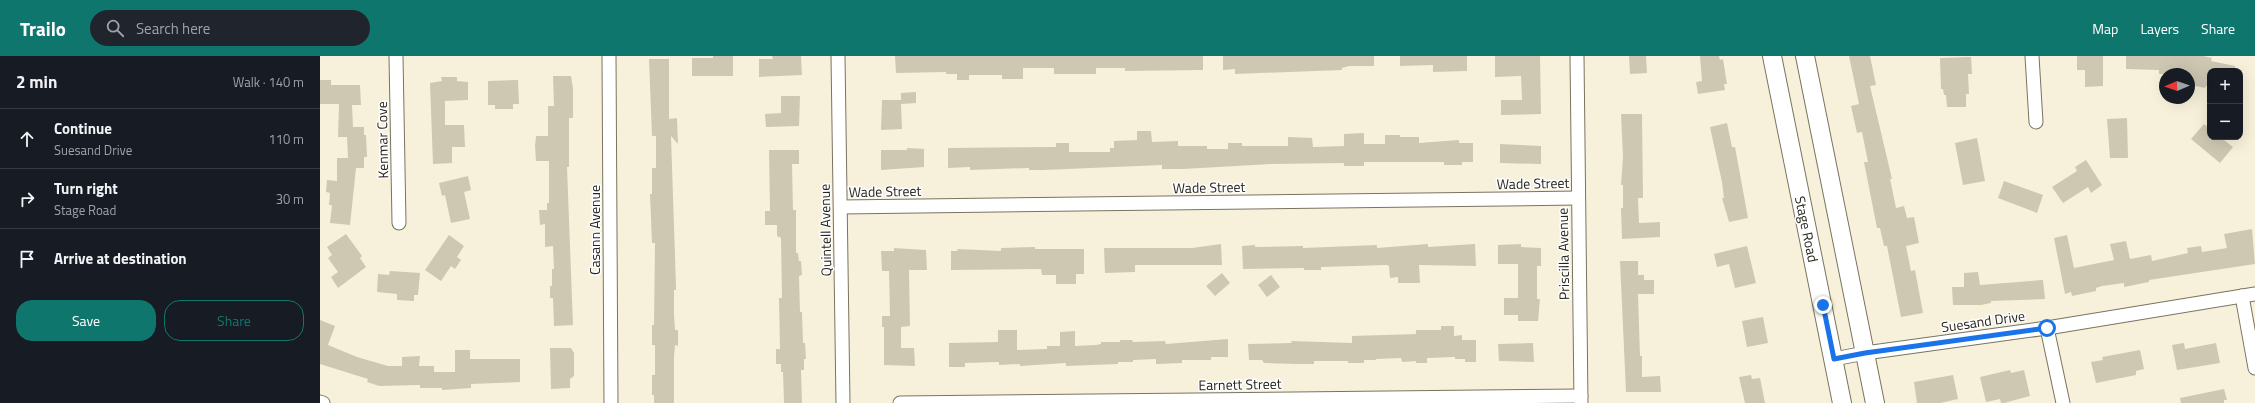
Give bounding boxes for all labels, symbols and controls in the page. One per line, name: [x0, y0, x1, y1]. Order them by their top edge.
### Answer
search box: [90, 10, 370, 46]
text: Trailo: [20, 14, 66, 43]
icon: search: [104, 17, 126, 39]
text: Search here: [136, 17, 210, 40]
text: Map: [2092, 18, 2118, 39]
text: Layers: [2140, 18, 2179, 39]
text: Share: [2201, 18, 2235, 39]
north arrow: [2159, 68, 2195, 104]
map controls: [2207, 68, 2243, 140]
button: +: [2207, 68, 2243, 104]
text: 2 min: [16, 69, 57, 95]
text: Walk · 140 m: [233, 72, 304, 92]
street label: Kenmar Cove: [371, 101, 393, 179]
button: −: [2207, 104, 2243, 140]
text: Continue: [54, 117, 112, 140]
icon: ahead: [16, 128, 38, 150]
text: 110 m: [268, 129, 304, 149]
text: Suesand Drive: [54, 140, 132, 160]
street label: Wade Street: [1496, 172, 1570, 194]
street label: Wade Street: [1172, 176, 1246, 198]
text: Turn right: [54, 177, 118, 200]
street label: Wade Street: [848, 180, 922, 202]
street label: Quintell Avenue: [814, 184, 836, 276]
street label: Casann Avenue: [584, 185, 605, 275]
icon: right: [16, 188, 38, 210]
text: 30 m: [276, 189, 304, 209]
street label: Stage Road: [1790, 194, 1824, 264]
text: Stage Road: [54, 200, 116, 220]
street label: Priscilla Avenue: [1552, 208, 1574, 300]
text: Arrive at destination: [54, 247, 187, 270]
icon: arrive: [16, 248, 38, 270]
route end: [1814, 296, 1832, 314]
button: Save: [16, 300, 156, 341]
button: Share: [164, 300, 304, 341]
street label: Suesand Drive: [1940, 305, 2026, 337]
route start: [2038, 319, 2056, 337]
street label: Earnett Street: [1198, 373, 1282, 395]

